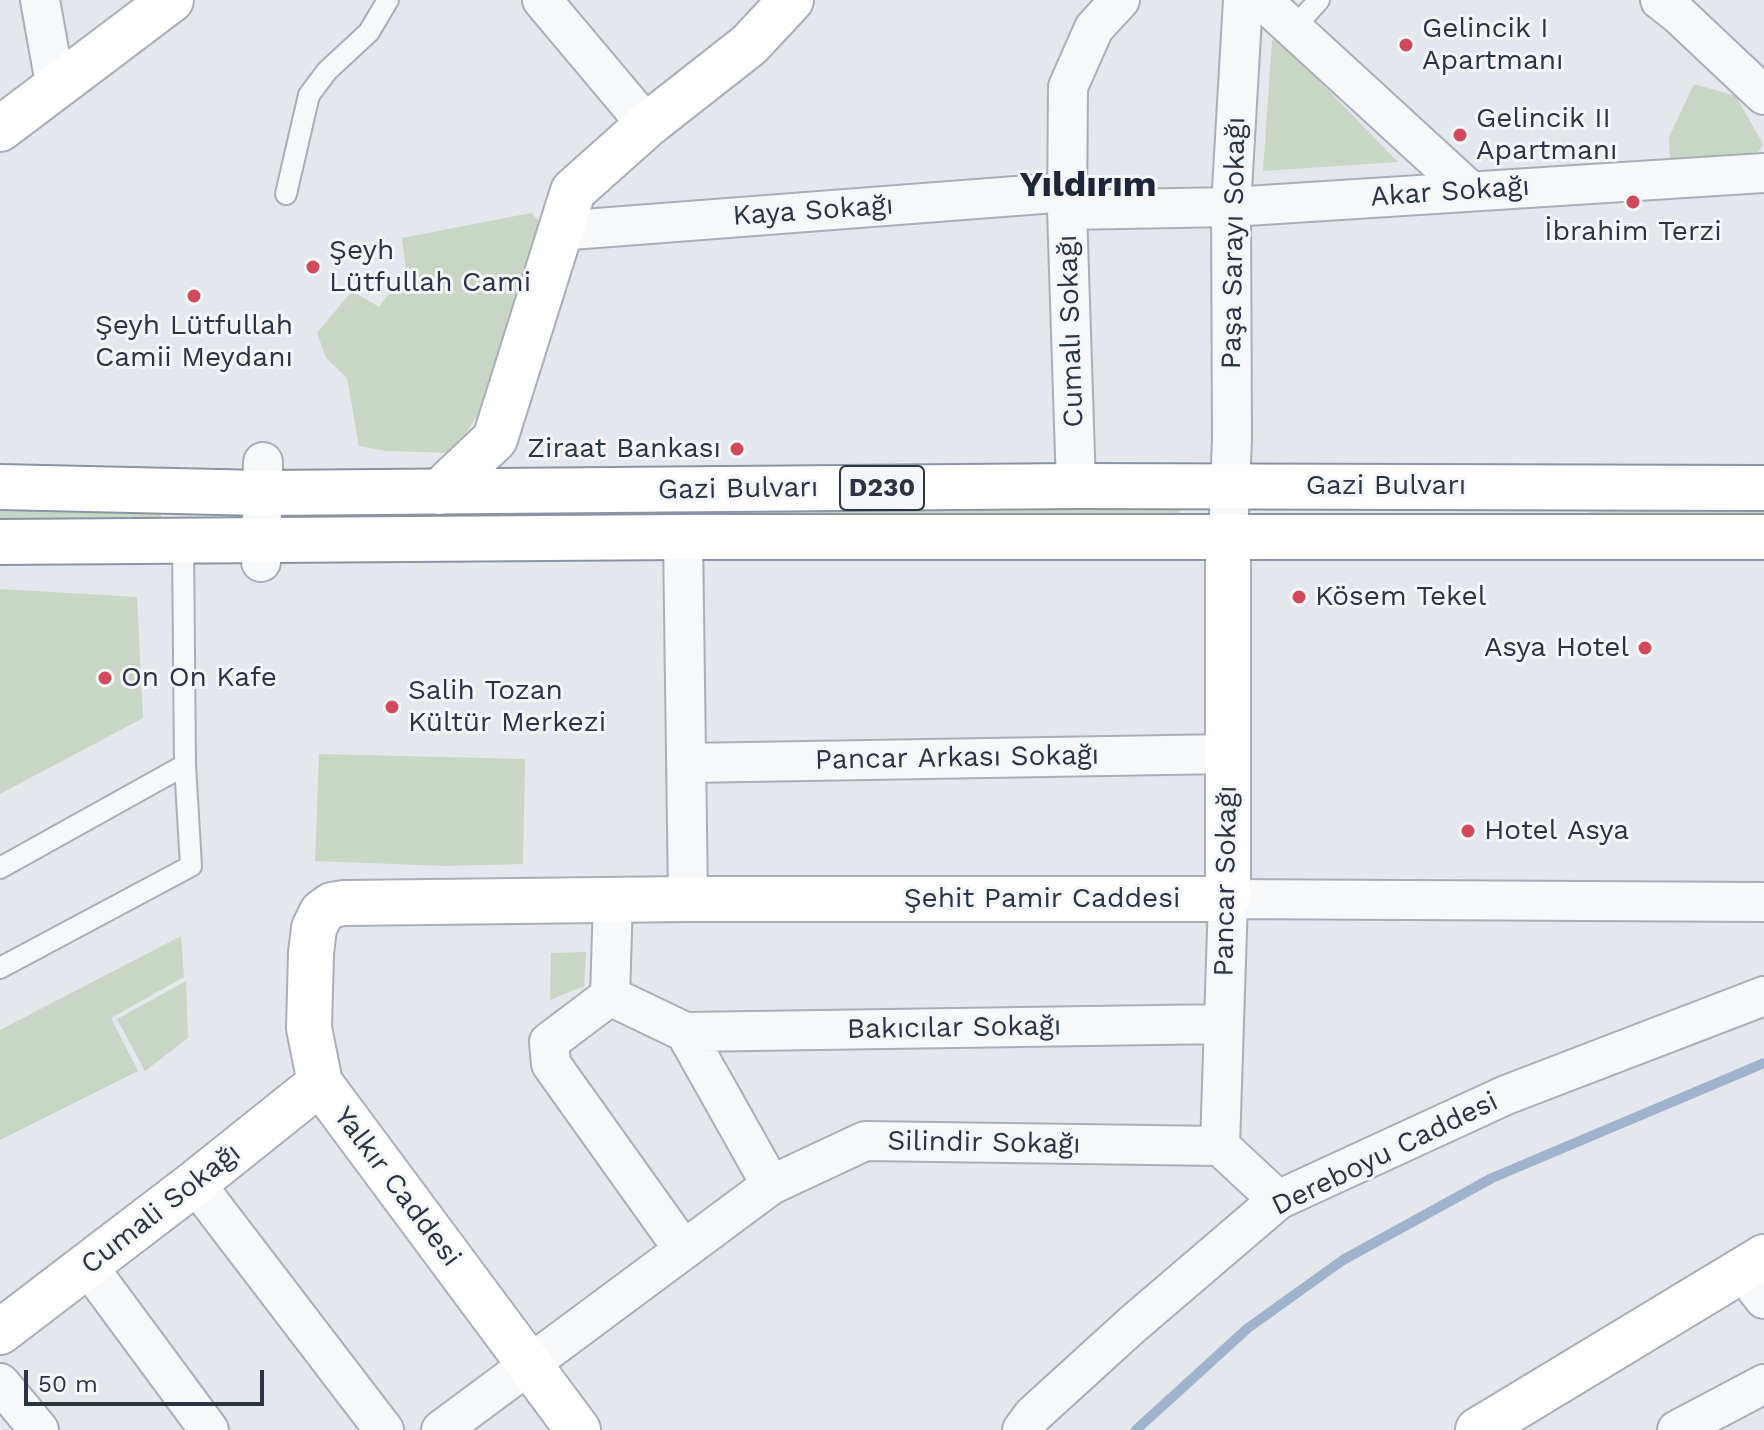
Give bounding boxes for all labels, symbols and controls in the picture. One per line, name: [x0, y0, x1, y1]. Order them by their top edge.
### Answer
place label: Gelincik I Apartmanı: [1422, 12, 1564, 78]
marker: Gelincik I Apartmanı: [1397, 36, 1415, 54]
place label: Gelincik II Apartmanı: [1476, 102, 1618, 168]
street label: Paşa Sarayı Sokağı: [1215, 116, 1253, 370]
marker: Gelincik II Apartmanı: [1451, 126, 1469, 144]
district label: Yıldırım: [1019, 163, 1157, 207]
street label: Akar Sokağı: [1369, 170, 1531, 214]
street label: Kaya Sokağı: [732, 189, 894, 233]
marker: İbrahim Terzi: [1624, 193, 1642, 211]
place label: İbrahim Terzi: [1544, 215, 1722, 249]
place label: Şeyh Lütfullah Cami: [329, 234, 531, 300]
street label: Cumalı Sokağı: [1051, 234, 1091, 428]
marker: Şeyh Lütfullah Cami: [304, 258, 322, 276]
marker: Şeyh Lütfullah Camii Meydanı: [185, 287, 203, 305]
place label: Şeyh Lütfullah Camii Meydanı: [95, 309, 293, 375]
place label: Ziraat Bankası: [527, 432, 721, 466]
marker: Ziraat Bankası: [728, 440, 746, 458]
road number: D230: [840, 466, 924, 510]
street label: Gazi Bulvarı: [1306, 469, 1466, 503]
street label: Gazi Bulvarı: [657, 471, 819, 507]
place label: Kösem Tekel: [1315, 580, 1486, 614]
marker: Kösem Tekel: [1290, 588, 1308, 606]
place label: Asya Hotel: [1484, 631, 1629, 665]
marker: Asya Hotel: [1636, 639, 1654, 657]
place label: On On Kafe: [121, 661, 277, 695]
marker: On On Kafe: [96, 669, 114, 687]
place label: Salih Tozan Kültür Merkezi: [408, 674, 606, 740]
marker: Salih Tozan Kültür Merkezi: [383, 698, 401, 716]
street label: Pancar Arkası Sokağı: [815, 739, 1099, 777]
street label: Pancar Sokağı: [1208, 785, 1244, 977]
place label: Hotel Asya: [1484, 814, 1629, 848]
marker: Hotel Asya: [1459, 822, 1477, 840]
street label: Şehit Pamir Caddesi: [904, 882, 1180, 916]
street label: Bakıcılar Sokağı: [846, 1009, 1062, 1047]
street label: Dereboyu Caddesi: [1267, 1085, 1503, 1223]
street label: Yalkır Caddesi: [326, 1101, 468, 1273]
street label: Silindir Sokağı: [887, 1125, 1081, 1161]
street label: Cumali Sokağı: [75, 1136, 247, 1282]
scale bar: [28, 1354, 268, 1404]
text: 50 m: [38, 1370, 98, 1398]

